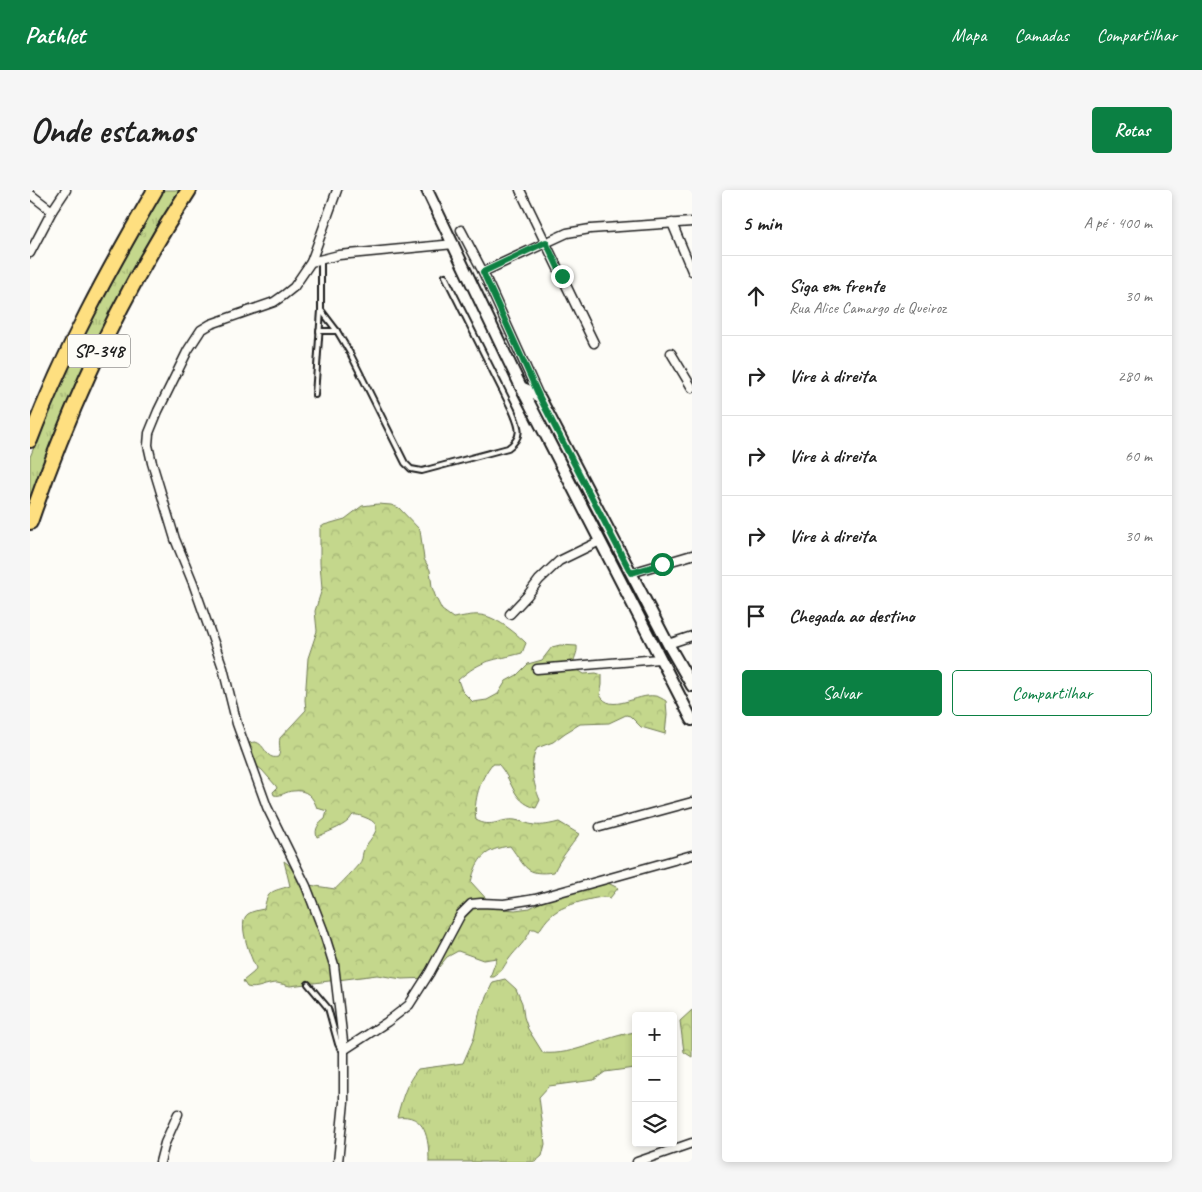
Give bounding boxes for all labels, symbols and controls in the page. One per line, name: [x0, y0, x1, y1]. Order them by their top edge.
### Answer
text: Pathlet: [25, 20, 85, 50]
text: Mapa: [952, 24, 986, 46]
text: Camadas: [1014, 24, 1069, 46]
text: Compartilhar: [1097, 24, 1177, 46]
button: Rotas: [1092, 107, 1172, 153]
text: Onde estamos: [30, 108, 195, 153]
text: 5 min: [742, 210, 782, 236]
text: A pé · 400 m: [1084, 213, 1152, 233]
route end: [551, 265, 574, 288]
text: Siga em frente: [789, 274, 885, 298]
icon: ahead: [742, 282, 770, 310]
text: 30 m: [1125, 286, 1152, 306]
text: Rua Alice Camargo de Queiroz: [789, 298, 946, 318]
road number: SP-348: [68, 334, 130, 368]
icon: right: [742, 362, 770, 390]
text: Vire à direita: [789, 364, 876, 388]
text: 280 m: [1118, 366, 1152, 386]
icon: right: [742, 442, 770, 470]
text: Vire à direita: [789, 444, 876, 468]
text: 60 m: [1125, 446, 1152, 466]
icon: right: [742, 522, 770, 550]
text: Vire à direita: [789, 524, 876, 548]
text: 30 m: [1125, 526, 1152, 546]
route start: [651, 553, 674, 576]
icon: arrive: [742, 602, 770, 630]
text: Chegada ao destino: [789, 604, 915, 628]
button: Salvar: [742, 670, 942, 716]
button: Compartilhar: [952, 670, 1152, 716]
map controls: [632, 1012, 677, 1147]
button: +: [632, 1012, 677, 1057]
button: −: [632, 1057, 677, 1102]
button: layers: [632, 1102, 677, 1147]

